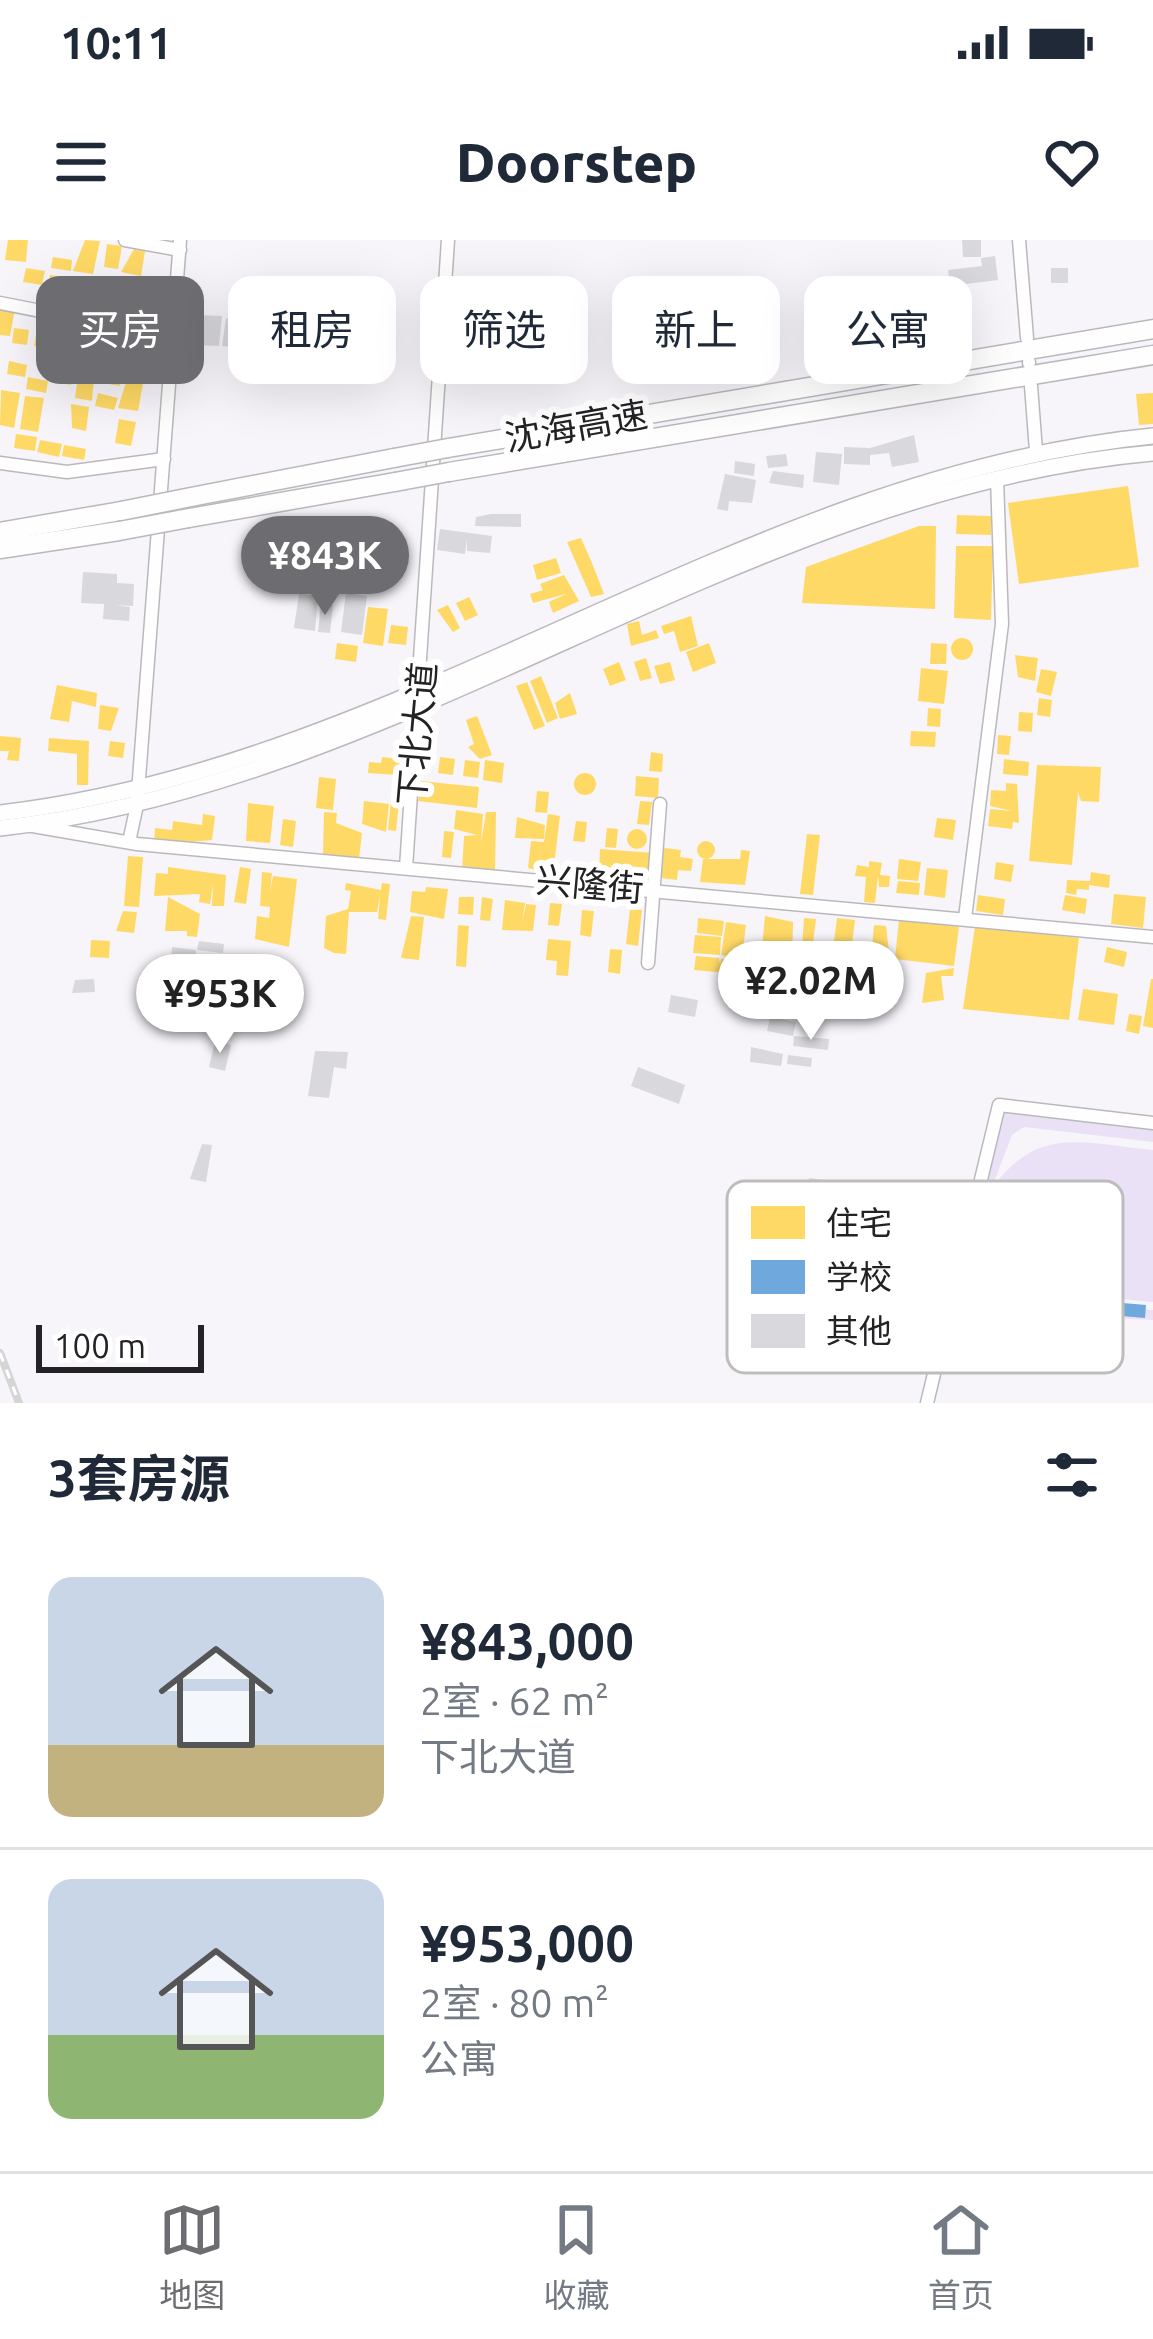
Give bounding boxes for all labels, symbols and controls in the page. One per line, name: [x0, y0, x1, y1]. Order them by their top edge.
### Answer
text: 10:11: [60, 17, 173, 68]
icon: menu: [48, 129, 114, 195]
icon: heart: [1039, 129, 1105, 195]
text: Doorstep: [456, 132, 697, 192]
chip: 买房: [36, 276, 204, 384]
chip: 租房: [228, 276, 396, 384]
chip: 筛选: [420, 276, 588, 384]
chip: 新上: [612, 276, 780, 384]
chip: 公寓: [804, 276, 972, 384]
street label: 沈海高速: [501, 393, 650, 458]
pin: ¥843K: [241, 516, 409, 618]
text: ¥843K: [268, 533, 382, 576]
street label: 下北大道: [390, 660, 443, 807]
street label: 兴隆街: [534, 858, 646, 909]
pin: ¥2.02M: [713, 941, 909, 1043]
pin: ¥953K: [136, 954, 304, 1056]
text: ¥2.02M: [745, 958, 877, 1001]
text: ¥953K: [163, 971, 277, 1014]
legend: [727, 1181, 1123, 1373]
text: 住宅: [826, 1204, 892, 1241]
text: 学校: [826, 1258, 892, 1295]
text: 其他: [826, 1312, 892, 1349]
scale bar: [36, 1319, 204, 1372]
text: 100 m: [54, 1327, 146, 1364]
icon: filters: [1039, 1442, 1105, 1508]
text: 3套房源: [48, 1449, 230, 1507]
text: ¥843,000: [420, 1612, 634, 1670]
icon: home: [144, 1625, 288, 1769]
text: 2室 · 62 m²: [420, 1679, 609, 1722]
text: 下北大道: [420, 1735, 576, 1778]
text: ¥953,000: [420, 1914, 634, 1972]
icon: home: [144, 1927, 288, 2071]
text: 2室 · 80 m²: [420, 1981, 609, 2024]
text: 公寓: [420, 2037, 498, 2080]
tab: 地图: [159, 2197, 225, 2317]
tab: 收藏: [543, 2197, 609, 2317]
tab: 首页: [928, 2197, 994, 2317]

